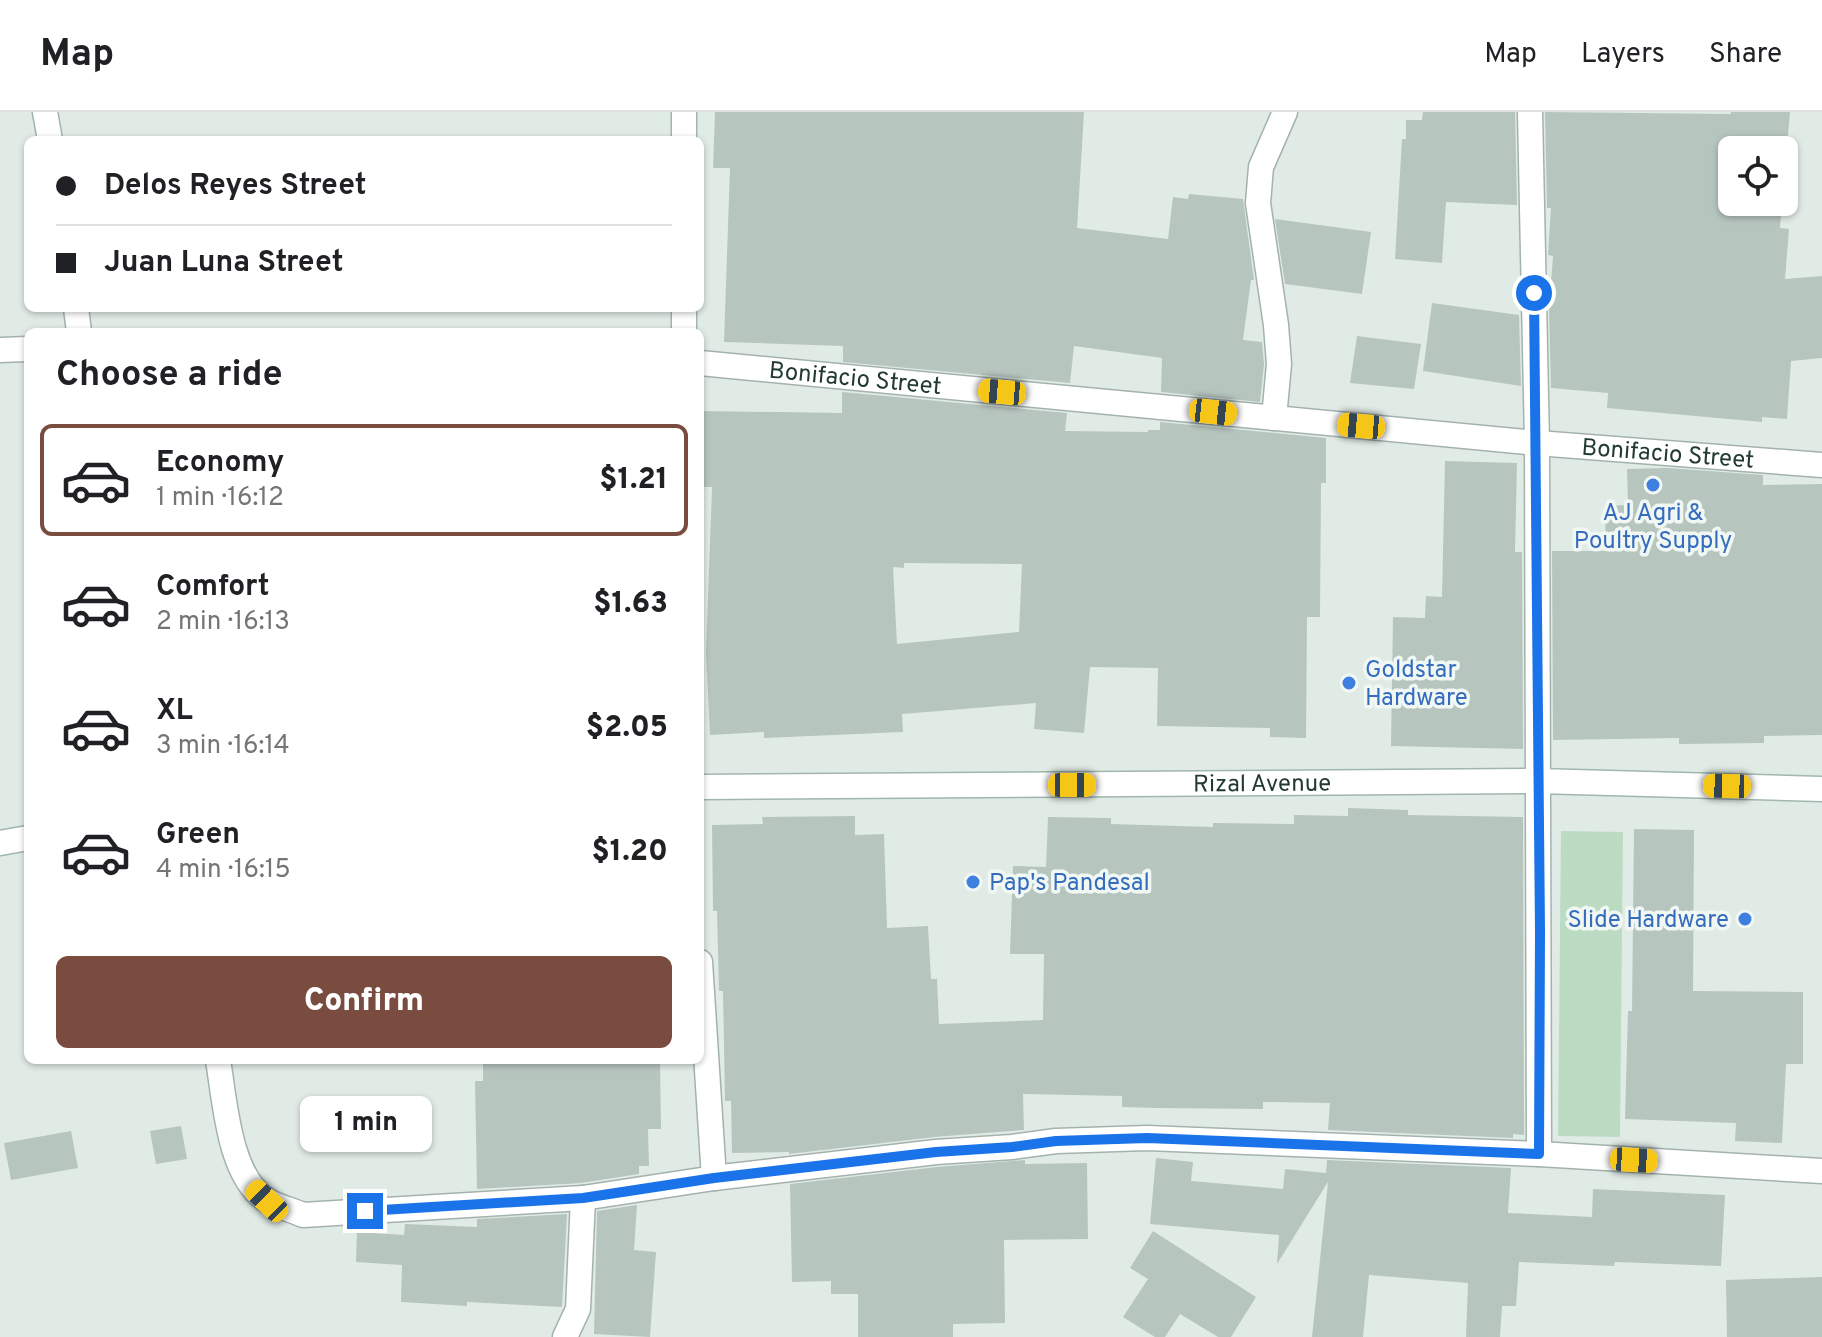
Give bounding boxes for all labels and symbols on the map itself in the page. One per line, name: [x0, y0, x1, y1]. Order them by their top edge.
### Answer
route start: [1516, 275, 1552, 311]
street label: Bonifacio Street: [768, 357, 943, 403]
car: [977, 378, 1027, 406]
car: [1188, 398, 1238, 426]
car: [1336, 412, 1386, 440]
street label: Bonifacio Street: [1580, 433, 1755, 477]
marker: AJ Agri & Poultry Supply: [1644, 476, 1662, 494]
place label: AJ Agri & Poultry Supply: [1574, 499, 1732, 557]
place label: Goldstar Hardware: [1365, 656, 1468, 714]
marker: Goldstar Hardware: [1340, 674, 1358, 692]
street label: Rizal Avenue: [1193, 769, 1331, 800]
car: [1048, 773, 1096, 797]
car: [1703, 774, 1751, 798]
place label: Pap's Pandesal: [989, 869, 1150, 899]
marker: Pap's Pandesal: [964, 873, 982, 891]
place label: Slide Hardware: [1567, 906, 1729, 936]
marker: Slide Hardware: [1736, 910, 1754, 928]
callout: 1 min: [299, 1095, 431, 1151]
car: [1609, 1147, 1659, 1173]
car: [241, 1176, 293, 1226]
route end: [347, 1193, 383, 1229]

